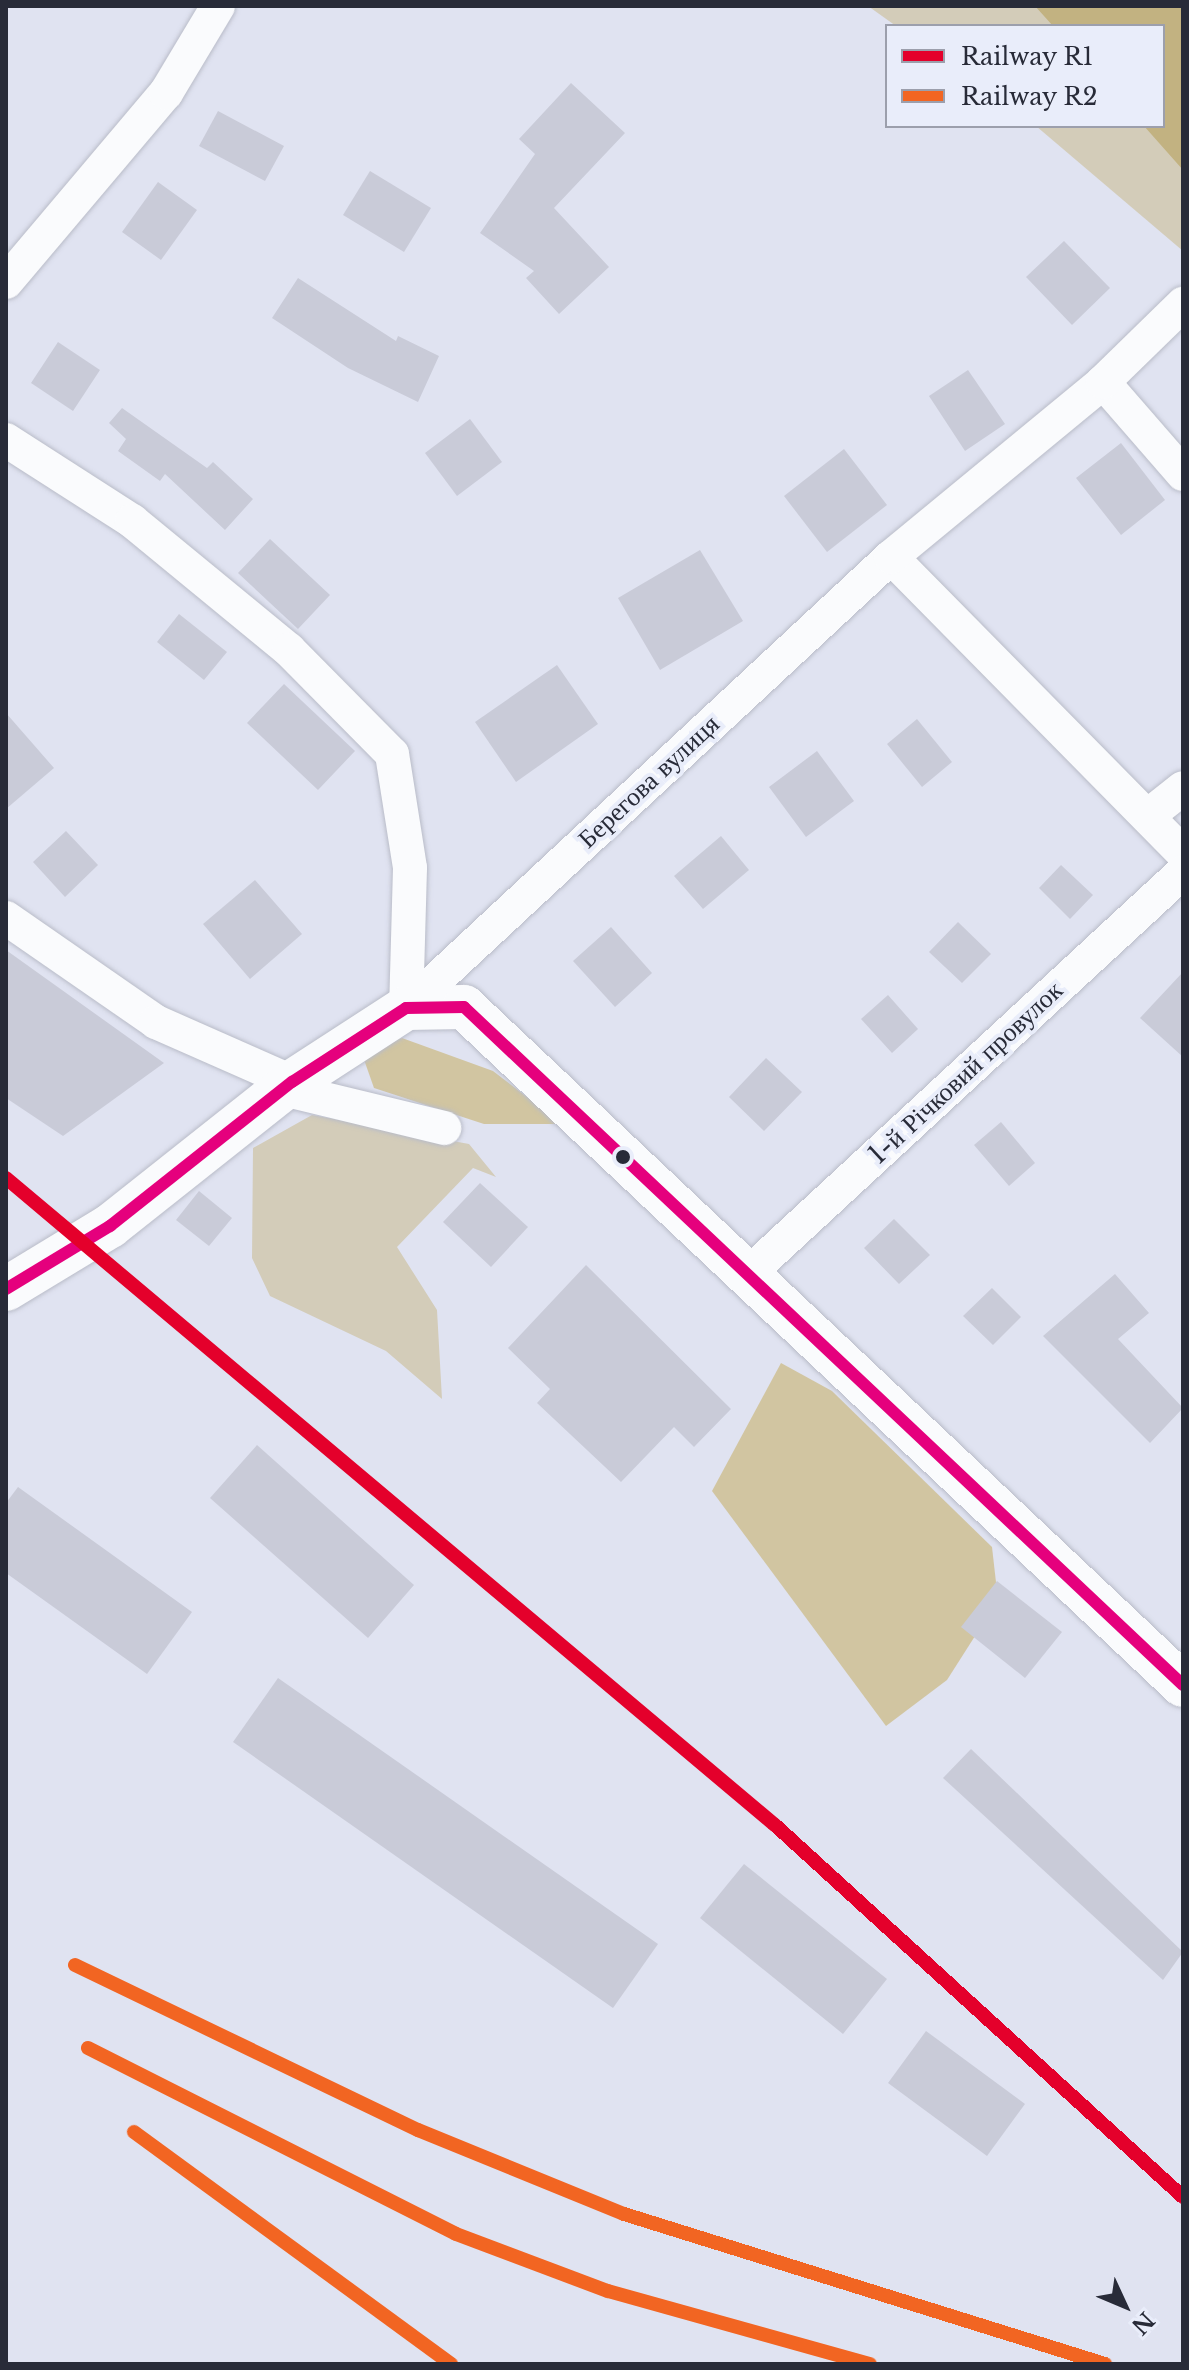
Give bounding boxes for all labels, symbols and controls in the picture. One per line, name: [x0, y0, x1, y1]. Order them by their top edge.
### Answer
legend: [885, 24, 1165, 128]
text: Railway R1: [961, 42, 1093, 71]
text: Railway R2: [961, 82, 1098, 111]
street label: Берегова вулиця: [572, 709, 726, 855]
street label: 1-й Річковий провулок: [863, 975, 1069, 1171]
unlabelled marker: [615, 1149, 631, 1165]
north arrow: [1085, 2266, 1165, 2346]
text: N: [1126, 2306, 1160, 2340]

